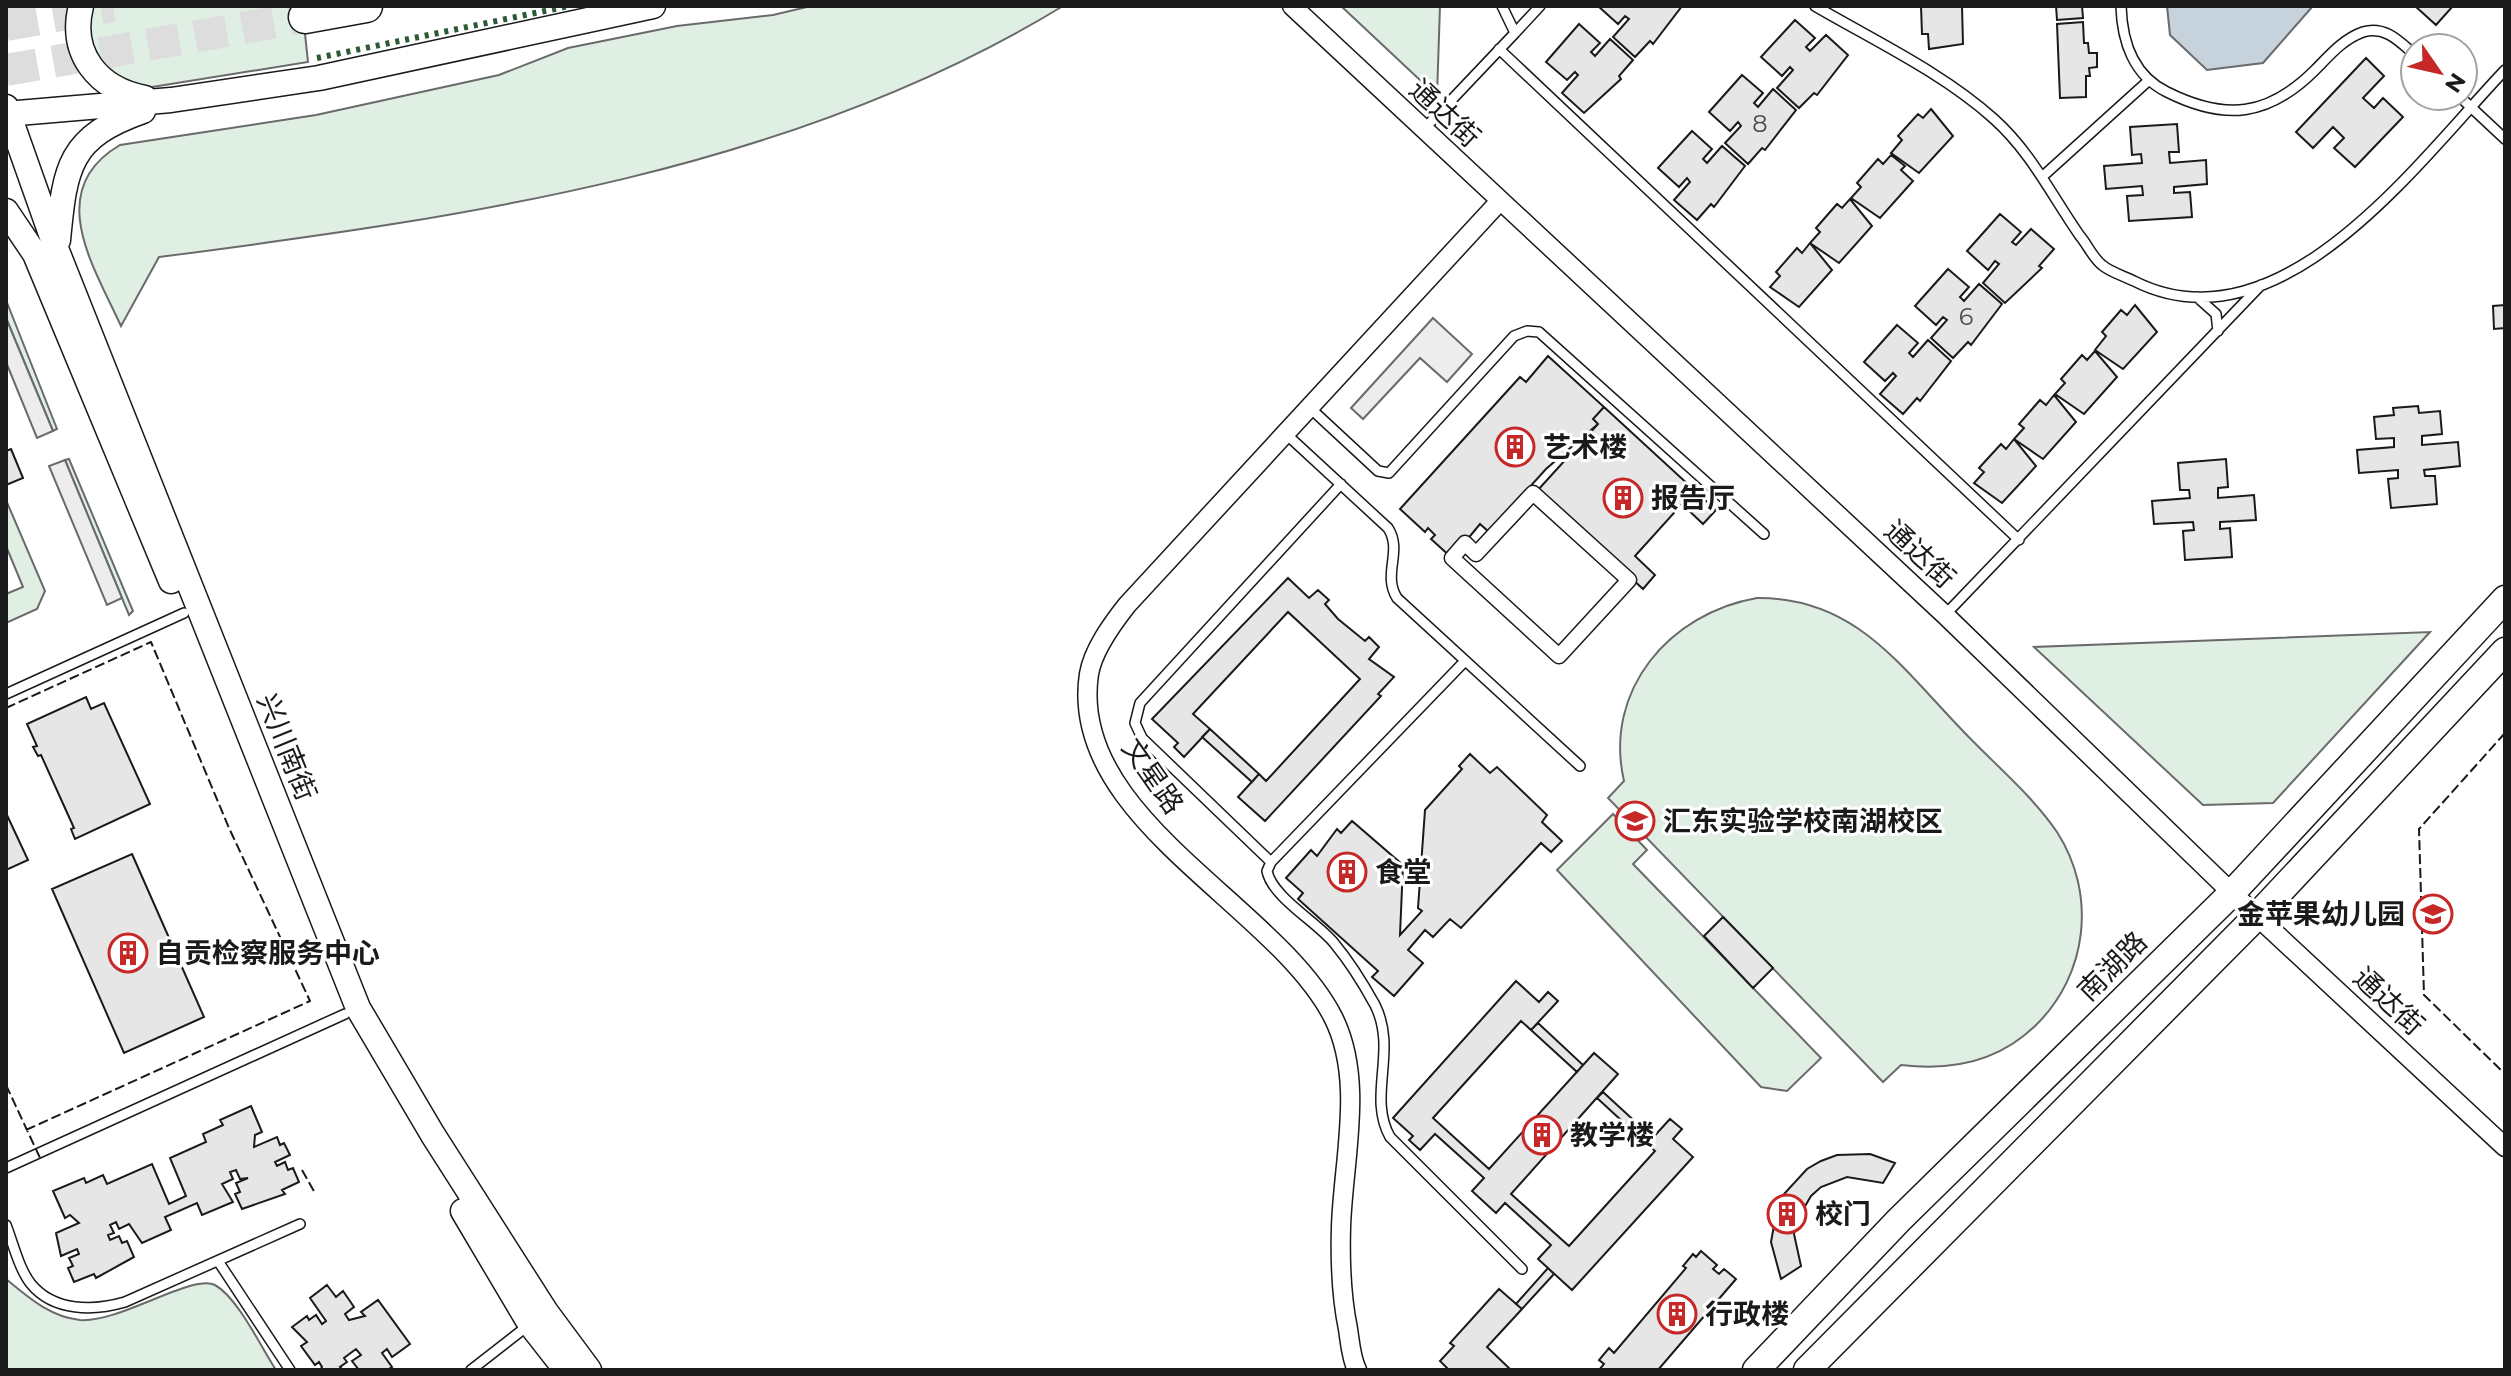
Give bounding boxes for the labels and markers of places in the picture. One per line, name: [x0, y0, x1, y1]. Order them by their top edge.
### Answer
building icon: 艺术楼: [1494, 426, 1536, 468]
place label: 艺术楼: [1543, 430, 1627, 464]
building icon: 报告厅: [1602, 477, 1644, 519]
place label: 报告厅: [1651, 481, 1735, 515]
school or university icon: 汇东实验学校南湖校区: [1614, 800, 1656, 842]
place label: 汇东实验学校南湖校区: [1663, 804, 1943, 838]
building icon: 食堂: [1326, 851, 1368, 893]
place label: 食堂: [1375, 855, 1431, 889]
school or university icon: 金苹果幼儿园: [2412, 893, 2454, 935]
place label: 金苹果幼儿园: [2237, 897, 2405, 931]
building icon: 自贡检察服务中心: [107, 932, 149, 974]
place label: 自贡检察服务中心: [156, 936, 380, 970]
building icon: 教学楼: [1521, 1114, 1563, 1156]
place label: 教学楼: [1570, 1118, 1654, 1152]
building icon: 校门: [1766, 1193, 1808, 1235]
place label: 校门: [1815, 1197, 1871, 1231]
building icon: 行政楼: [1656, 1293, 1698, 1335]
place label: 行政楼: [1705, 1297, 1789, 1331]

